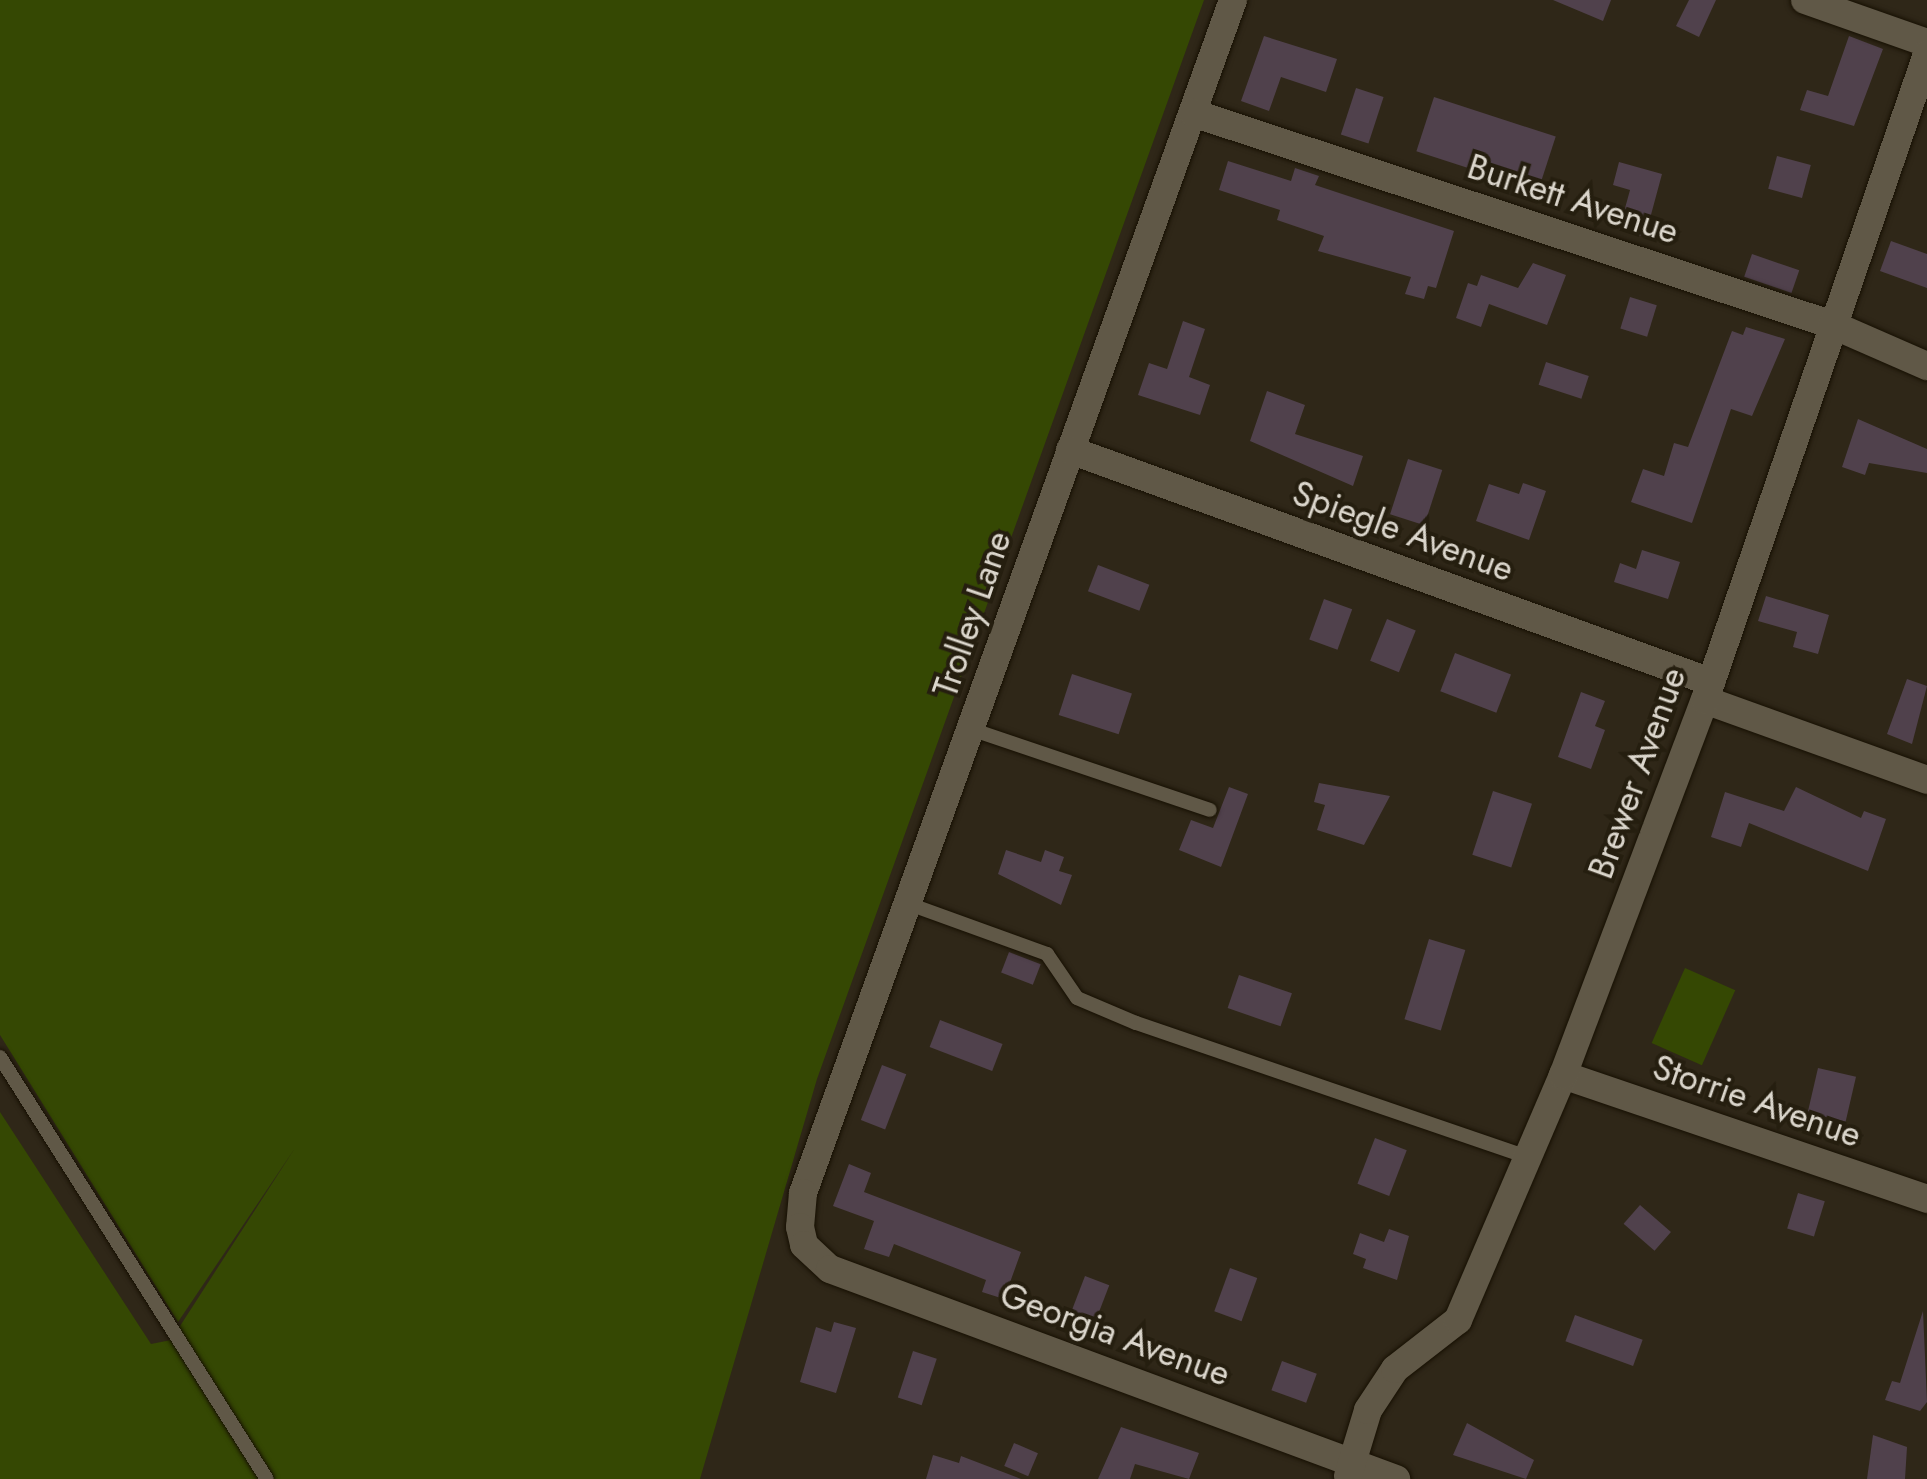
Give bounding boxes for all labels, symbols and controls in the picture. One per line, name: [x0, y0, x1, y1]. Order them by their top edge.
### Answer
street label: Burkett Avenue: [1462, 145, 1684, 253]
street label: Spiegle Avenue: [1287, 472, 1519, 590]
street label: Trolley Lane: [924, 526, 1020, 702]
street label: Brewer Avenue: [1579, 662, 1695, 884]
street label: Storrie Avenue: [1647, 1046, 1867, 1156]
street label: Georgia Avenue: [995, 1273, 1235, 1395]

